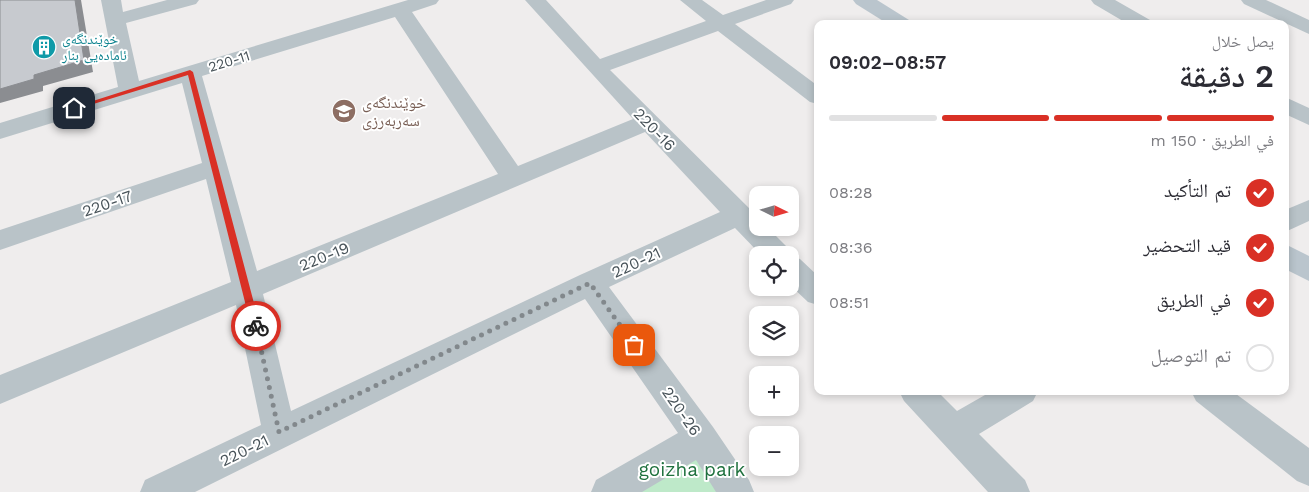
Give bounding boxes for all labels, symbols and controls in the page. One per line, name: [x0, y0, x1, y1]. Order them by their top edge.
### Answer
place label: خوێندنگەی ئامادەیی بنار: [61, 31, 127, 64]
text: يصل خلال: [1212, 32, 1274, 51]
building icon: خوێندنگەی ئامادەیی بنار: [31, 34, 57, 60]
street label: 220-11: [206, 47, 252, 75]
text: 08:57–09:02: [829, 51, 946, 74]
text: 2 دقيقة: [1179, 57, 1274, 95]
pin: [53, 87, 95, 129]
place label: خوێندنگەی سەربەرزی: [362, 93, 426, 131]
icon: home: [60, 94, 88, 122]
school or university icon: خوێندنگەی سەربەرزی: [331, 98, 357, 124]
street label: 220-16: [630, 104, 680, 155]
text: في الطريق · 150 m: [1151, 131, 1274, 150]
text: تم التأكيد: [1164, 179, 1231, 202]
icon: check: [1246, 179, 1274, 207]
text: 08:28: [829, 183, 873, 202]
street label: 220-17: [80, 186, 135, 221]
north arrow: [749, 186, 799, 236]
map controls: [749, 186, 799, 476]
text: قيد التحضير: [1143, 234, 1231, 257]
icon: check: [1246, 234, 1274, 262]
street label: 220-19: [296, 238, 352, 275]
text: 08:36: [829, 238, 873, 257]
street label: 220-21: [609, 243, 664, 282]
button: locate: [749, 246, 799, 296]
text: في الطريق: [1157, 289, 1231, 312]
icon: check: [1246, 289, 1274, 317]
text: 08:51: [829, 293, 869, 312]
courier: [231, 301, 281, 351]
button: layers: [749, 306, 799, 356]
icon: bike: [242, 312, 270, 340]
pin: [613, 324, 655, 366]
icon: bag: [620, 331, 648, 359]
text: تم التوصيل: [1151, 344, 1231, 367]
button: +: [749, 366, 799, 416]
street label: 220-26: [658, 383, 705, 439]
button: −: [749, 426, 799, 476]
street label: 220-21: [217, 431, 272, 470]
park label: goizha park: [639, 458, 745, 481]

